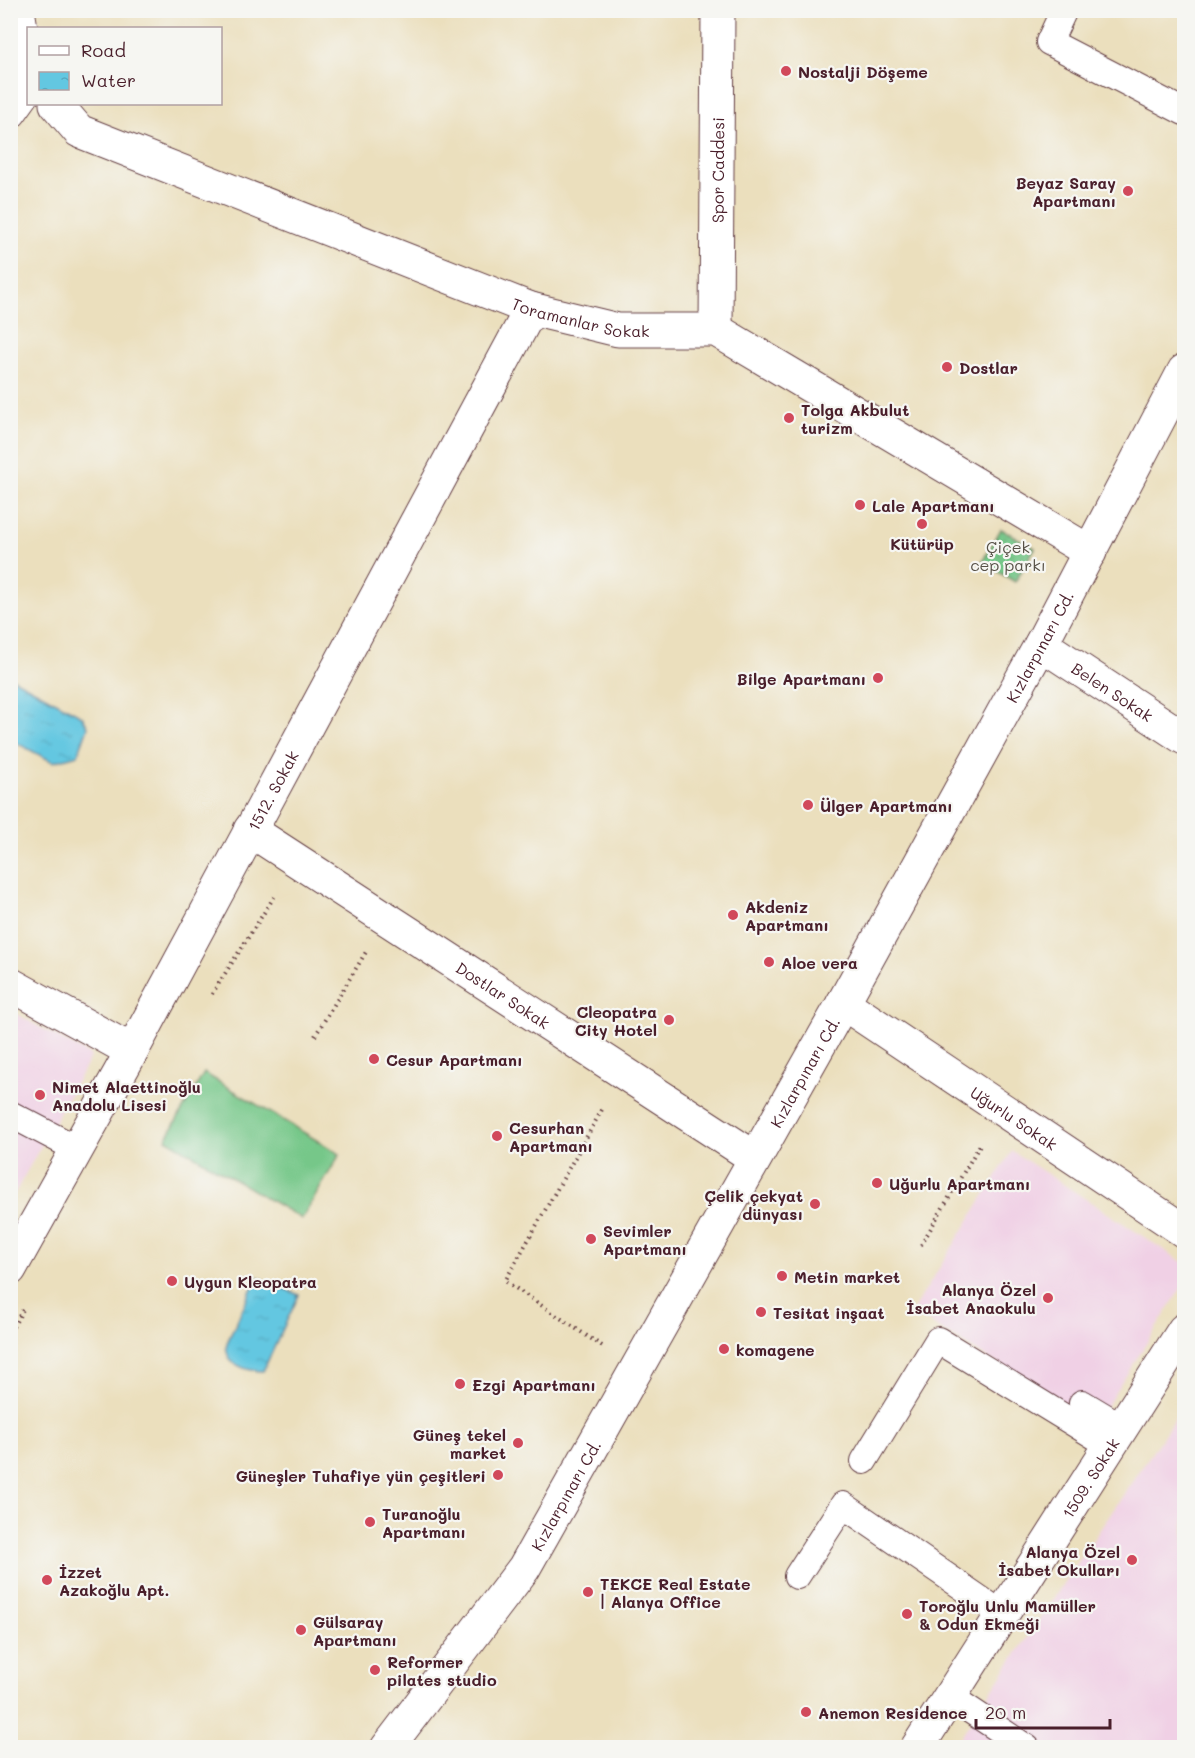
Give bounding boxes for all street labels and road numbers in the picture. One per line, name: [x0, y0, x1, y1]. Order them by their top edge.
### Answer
street label: Spor Caddesi: [706, 117, 728, 223]
street label: Toramanlar Sokak: [509, 292, 650, 341]
street label: Kızlarpınarı Cd.: [1000, 587, 1078, 706]
street label: Belen Sokak: [1068, 657, 1158, 726]
street label: 1512. Sokak: [242, 746, 302, 834]
street label: Dostlar Sokak: [452, 956, 554, 1033]
street label: Kızlarpınarı Cd.: [765, 1013, 844, 1131]
street label: Uğurlu Sokak: [967, 1081, 1062, 1154]
street label: 1509. Sokak: [1056, 1433, 1123, 1522]
street label: Kızlarpınarı Cd.: [526, 1436, 605, 1554]

